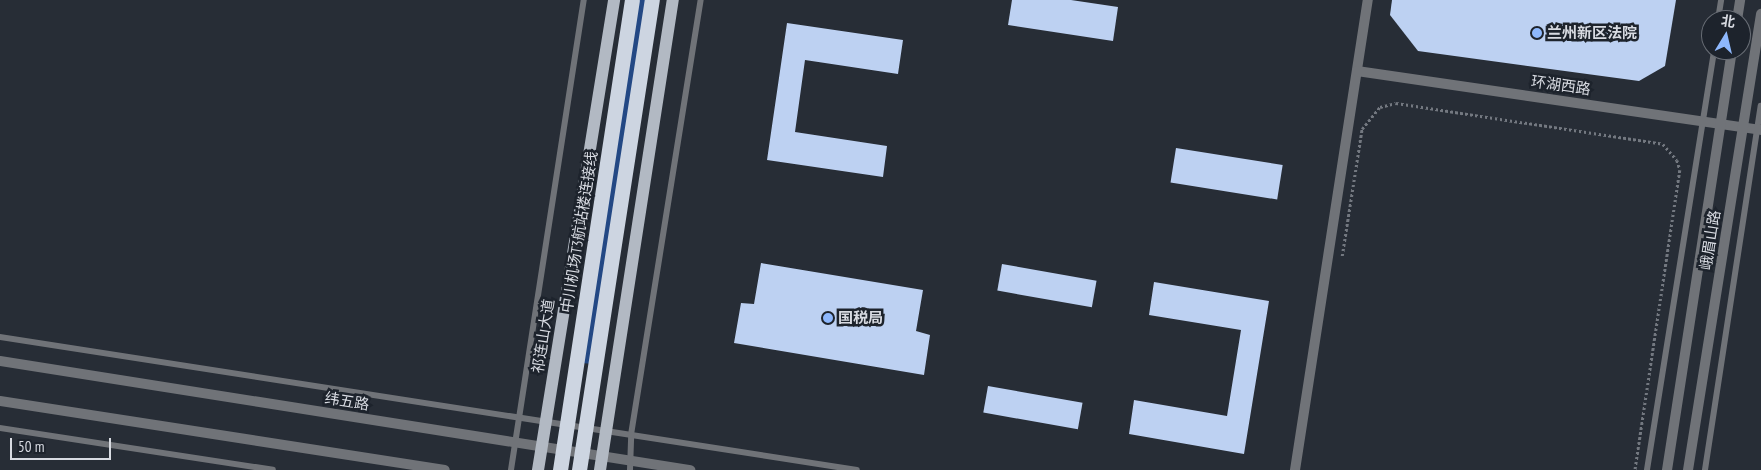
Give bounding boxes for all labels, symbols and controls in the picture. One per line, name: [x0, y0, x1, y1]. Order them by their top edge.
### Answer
north arrow: [1701, 10, 1751, 60]
text: 北: [1720, 11, 1737, 31]
place label: 兰州新区法院: [1547, 24, 1637, 42]
marker: 兰州新区法院: [1531, 27, 1543, 39]
street label: 环湖西路: [1530, 72, 1592, 98]
street label: 中川机场T3航站楼连接线: [557, 150, 601, 314]
street label: 峨眉山路: [1696, 209, 1724, 271]
street label: 祁连山大道: [528, 298, 558, 374]
place label: 国税局: [838, 309, 883, 327]
marker: 国税局: [822, 312, 834, 324]
street label: 纬五路: [323, 389, 371, 413]
scale bar: [12, 428, 114, 460]
text: 50 m: [18, 437, 44, 456]

